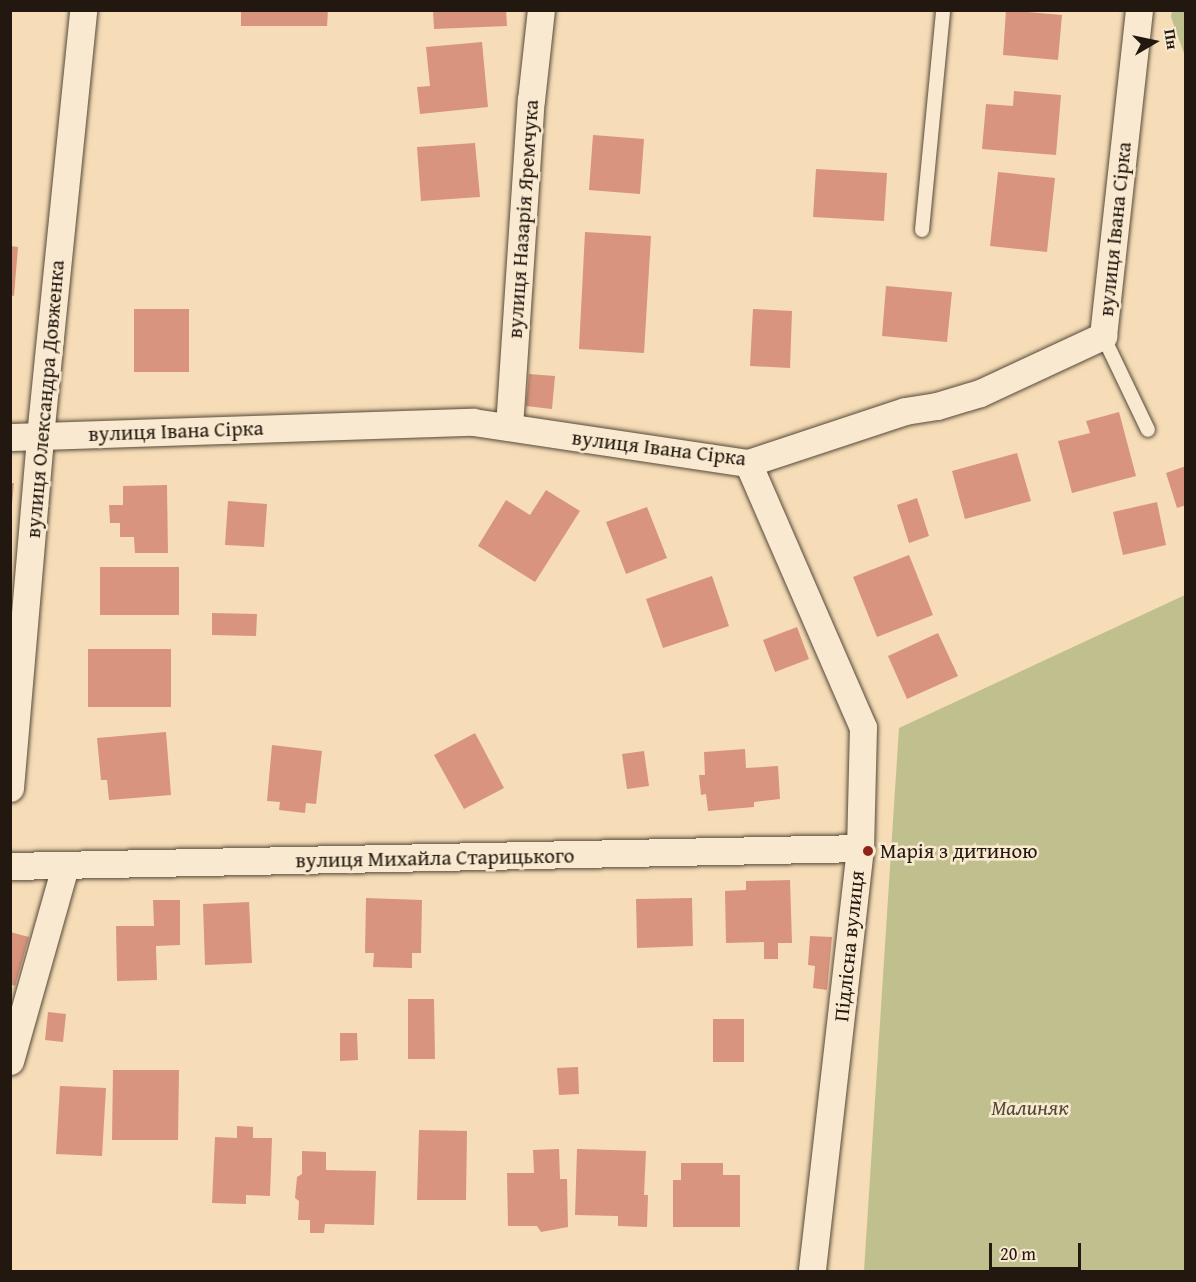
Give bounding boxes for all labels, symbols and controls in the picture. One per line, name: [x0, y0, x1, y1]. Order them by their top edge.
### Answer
north arrow: [1124, 12, 1184, 72]
text: Пн: [1158, 27, 1185, 51]
street label: вулиця Назарія Яремчука: [502, 99, 544, 339]
street label: вулиця Івана Сірка: [1093, 141, 1137, 317]
street label: вулиця Олександра Довженка: [20, 259, 70, 539]
street label: вулиця Івана Сірка: [88, 415, 264, 447]
street label: вулиця Івана Сірка: [570, 425, 748, 471]
place label: Марія з дитиною: [880, 838, 1037, 864]
street label: вулиця Михайла Старицького: [295, 843, 575, 873]
marker: Марія з дитиною: [861, 844, 875, 858]
street label: Підлісна вулиця: [829, 869, 869, 1023]
park label: Малиняк: [991, 1095, 1069, 1121]
scale bar: [992, 1231, 1084, 1269]
text: 20 m: [1000, 1240, 1036, 1267]

